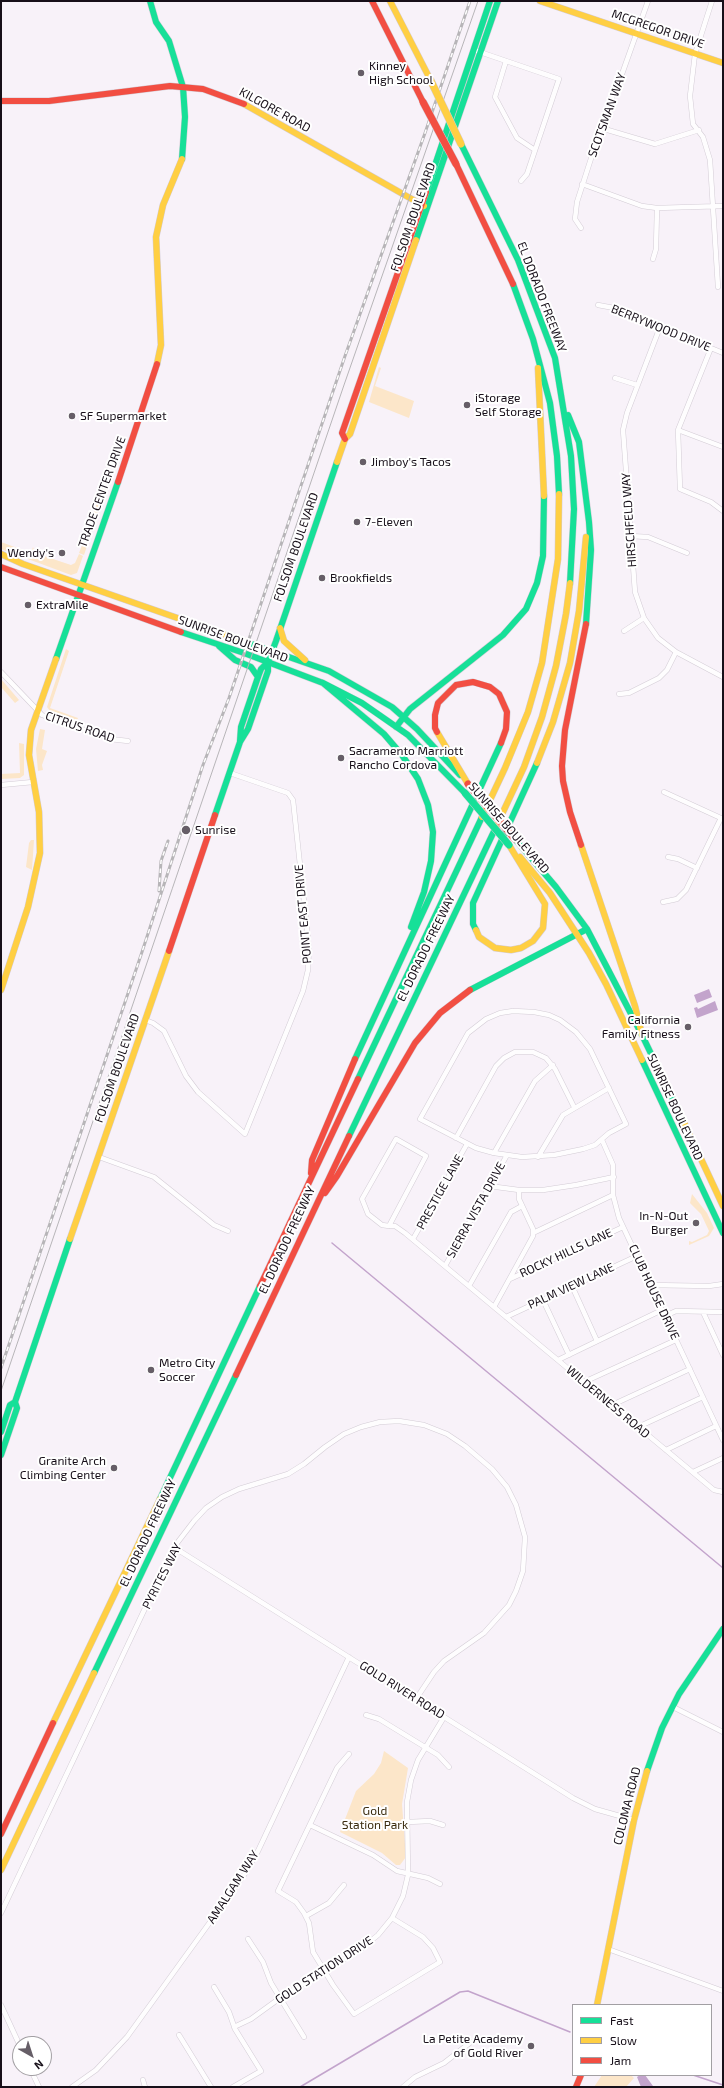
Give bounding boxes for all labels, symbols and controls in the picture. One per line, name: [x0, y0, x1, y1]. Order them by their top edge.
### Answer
street label: MCGREGOR DRIVE: [610, 6, 706, 52]
place label: Kinney High School: [369, 59, 433, 87]
marker: Kinney High School: [356, 68, 366, 78]
street label: SCOTSMAN WAY: [585, 71, 629, 159]
street label: KILGORE ROAD: [237, 84, 313, 136]
street label: FOLSOM BOULEVARD: [388, 160, 438, 274]
street label: EL DORADO FREEWAY: [514, 240, 570, 354]
street label: BERRYWOOD DRIVE: [609, 301, 713, 355]
place label: iStorage Self Storage: [475, 391, 541, 419]
marker: iStorage Self Storage: [462, 400, 472, 410]
place label: SF Supermarket: [80, 409, 167, 423]
marker: SF Supermarket: [67, 411, 77, 421]
street label: TRADE CENTER DRIVE: [75, 434, 129, 550]
place label: Jimboy's Tacos: [371, 455, 451, 469]
marker: Jimboy's Tacos: [358, 457, 368, 467]
street label: HIRSCHFELD WAY: [619, 472, 639, 568]
street label: FOLSOM BOULEVARD: [271, 490, 321, 604]
place label: 7-Eleven: [365, 515, 413, 529]
marker: 7-Eleven: [352, 517, 362, 527]
place label: Wendy's: [8, 546, 54, 560]
marker: Wendy's: [57, 548, 67, 558]
place label: Brookfields: [330, 571, 392, 585]
marker: Brookfields: [317, 573, 327, 583]
place label: ExtraMile: [36, 598, 89, 612]
marker: ExtraMile: [23, 600, 33, 610]
street label: SUNRISE BOULEVARD: [176, 612, 290, 666]
street label: CITRUS ROAD: [43, 708, 117, 746]
place label: Sacramento Marriott Rancho Cordova: [349, 744, 463, 772]
marker: Sacramento Marriott Rancho Cordova: [336, 753, 346, 763]
street label: SUNRISE BOULEVARD: [466, 780, 552, 876]
place label: Sunrise: [195, 823, 236, 837]
marker: Sunrise: [180, 824, 192, 836]
street label: POINT EAST DRIVE: [291, 864, 315, 964]
street label: EL DORADO FREEWAY: [394, 892, 458, 1004]
street label: FOLSOM BOULEVARD: [92, 1011, 142, 1125]
place label: California Family Fitness: [602, 1013, 680, 1041]
marker: California Family Fitness: [683, 1022, 693, 1032]
street label: SUNRISE BOULEVARD: [644, 1051, 706, 1163]
street label: PRESTIGE LANE: [413, 1152, 467, 1232]
street label: SIERRA VISTA DRIVE: [444, 1159, 508, 1261]
street label: EL DORADO FREEWAY: [256, 1184, 318, 1296]
place label: In-N-Out Burger: [639, 1209, 688, 1237]
marker: In-N-Out Burger: [691, 1218, 701, 1228]
street label: ROCKY HILLS LANE: [517, 1225, 615, 1281]
street label: CLUB HOUSE DRIVE: [626, 1242, 682, 1342]
street label: PALM VIEW LANE: [526, 1260, 616, 1312]
place label: Metro City Soccer: [159, 1356, 215, 1384]
street label: WILDERNESS ROAD: [563, 1363, 653, 1441]
marker: Metro City Soccer: [146, 1365, 156, 1375]
place label: Granite Arch Climbing Center: [20, 1454, 106, 1482]
marker: Granite Arch Climbing Center: [109, 1463, 119, 1473]
street label: EL DORADO FREEWAY: [117, 1477, 179, 1589]
street label: PYRITES WAY: [139, 1541, 185, 1611]
street label: GOLD RIVER ROAD: [357, 1658, 447, 1722]
street label: COLOMA ROAD: [610, 1765, 644, 1847]
park label: Gold Station Park: [342, 1804, 408, 1832]
street label: AMALGAM WAY: [204, 1848, 262, 1926]
street label: GOLD STATION DRIVE: [272, 1933, 376, 2007]
legend: [572, 2004, 712, 2076]
text: Fast: [610, 2013, 633, 2027]
place label: La Petite Academy of Gold River: [423, 2032, 523, 2060]
text: Slow: [610, 2033, 637, 2047]
north arrow: [12, 2036, 52, 2076]
marker: La Petite Academy of Gold River: [526, 2041, 536, 2051]
text: Jam: [610, 2053, 631, 2067]
text: N: [32, 2057, 46, 2072]

